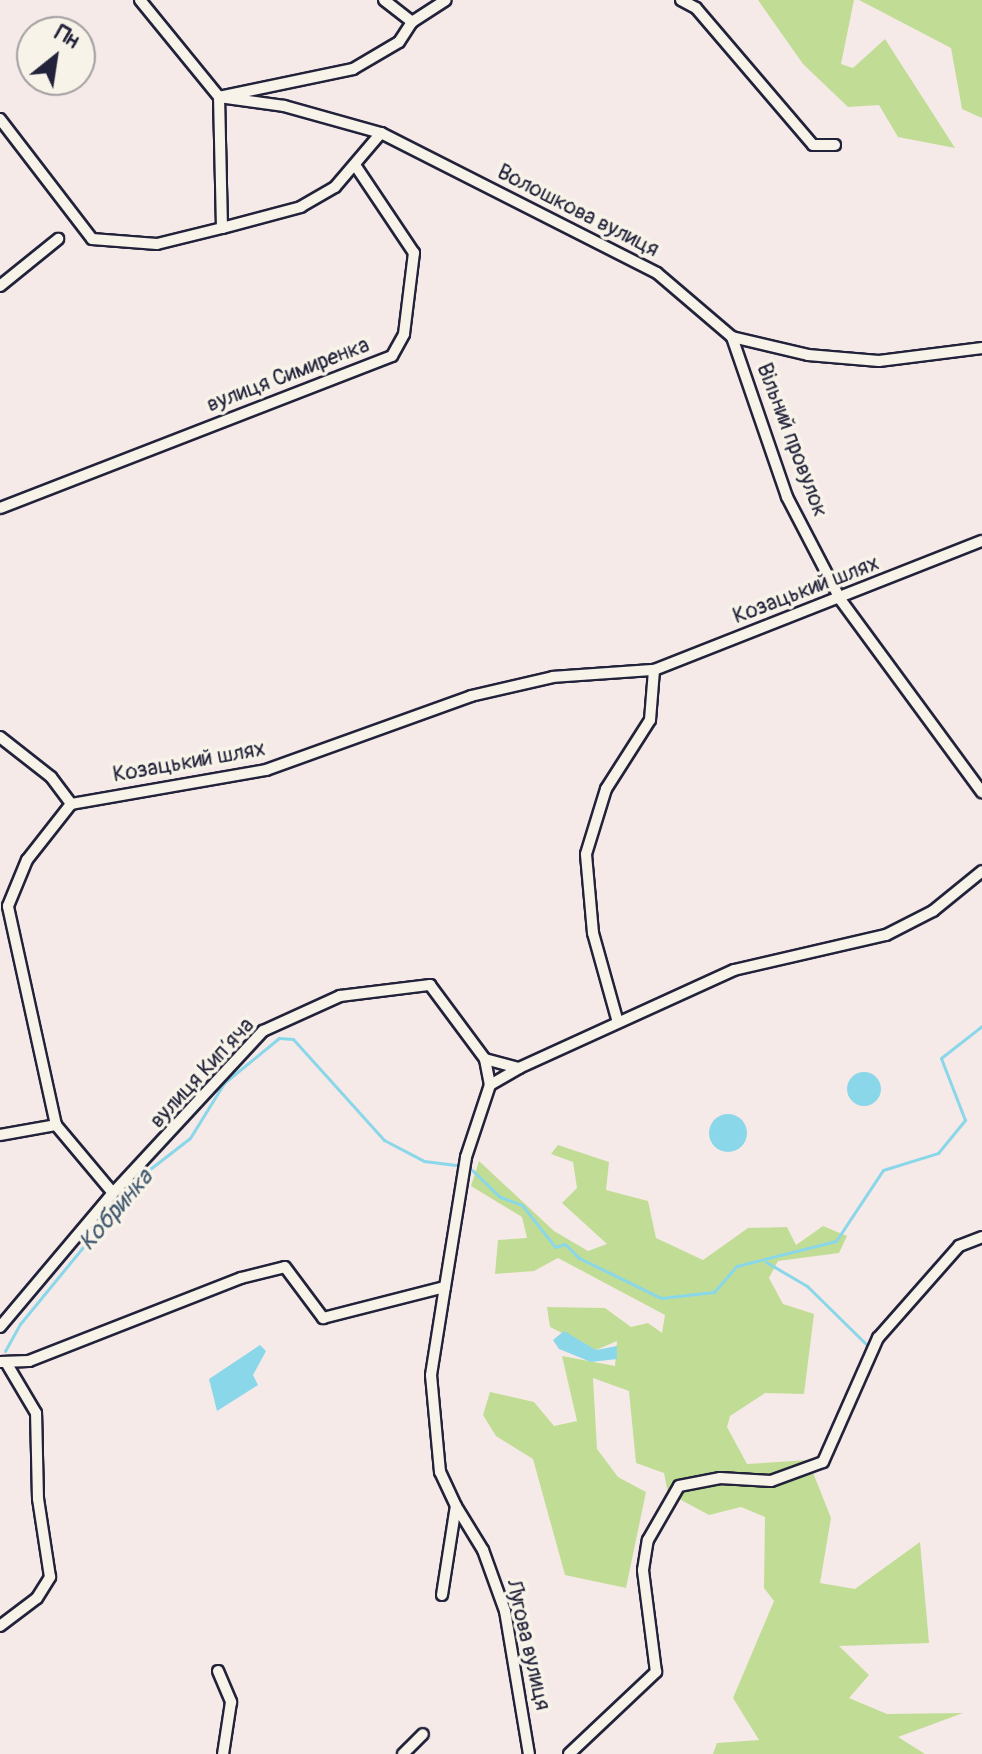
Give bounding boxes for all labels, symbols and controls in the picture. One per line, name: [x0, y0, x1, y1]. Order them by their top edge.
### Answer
north arrow: [16, 16, 96, 96]
text: Пн: [50, 19, 84, 55]
street label: Волошкова вулиця: [493, 159, 663, 263]
street label: вулиця Симиренка: [203, 332, 373, 418]
street label: Вільний провулок: [751, 359, 833, 521]
street label: Козацький шлях: [729, 550, 883, 630]
street label: Козацький шлях: [111, 736, 267, 788]
street label: вулиця Кипʼяча: [144, 1012, 260, 1134]
water label: Кобринка: [73, 1164, 159, 1256]
street label: Лугова вулиця: [500, 1577, 556, 1713]

